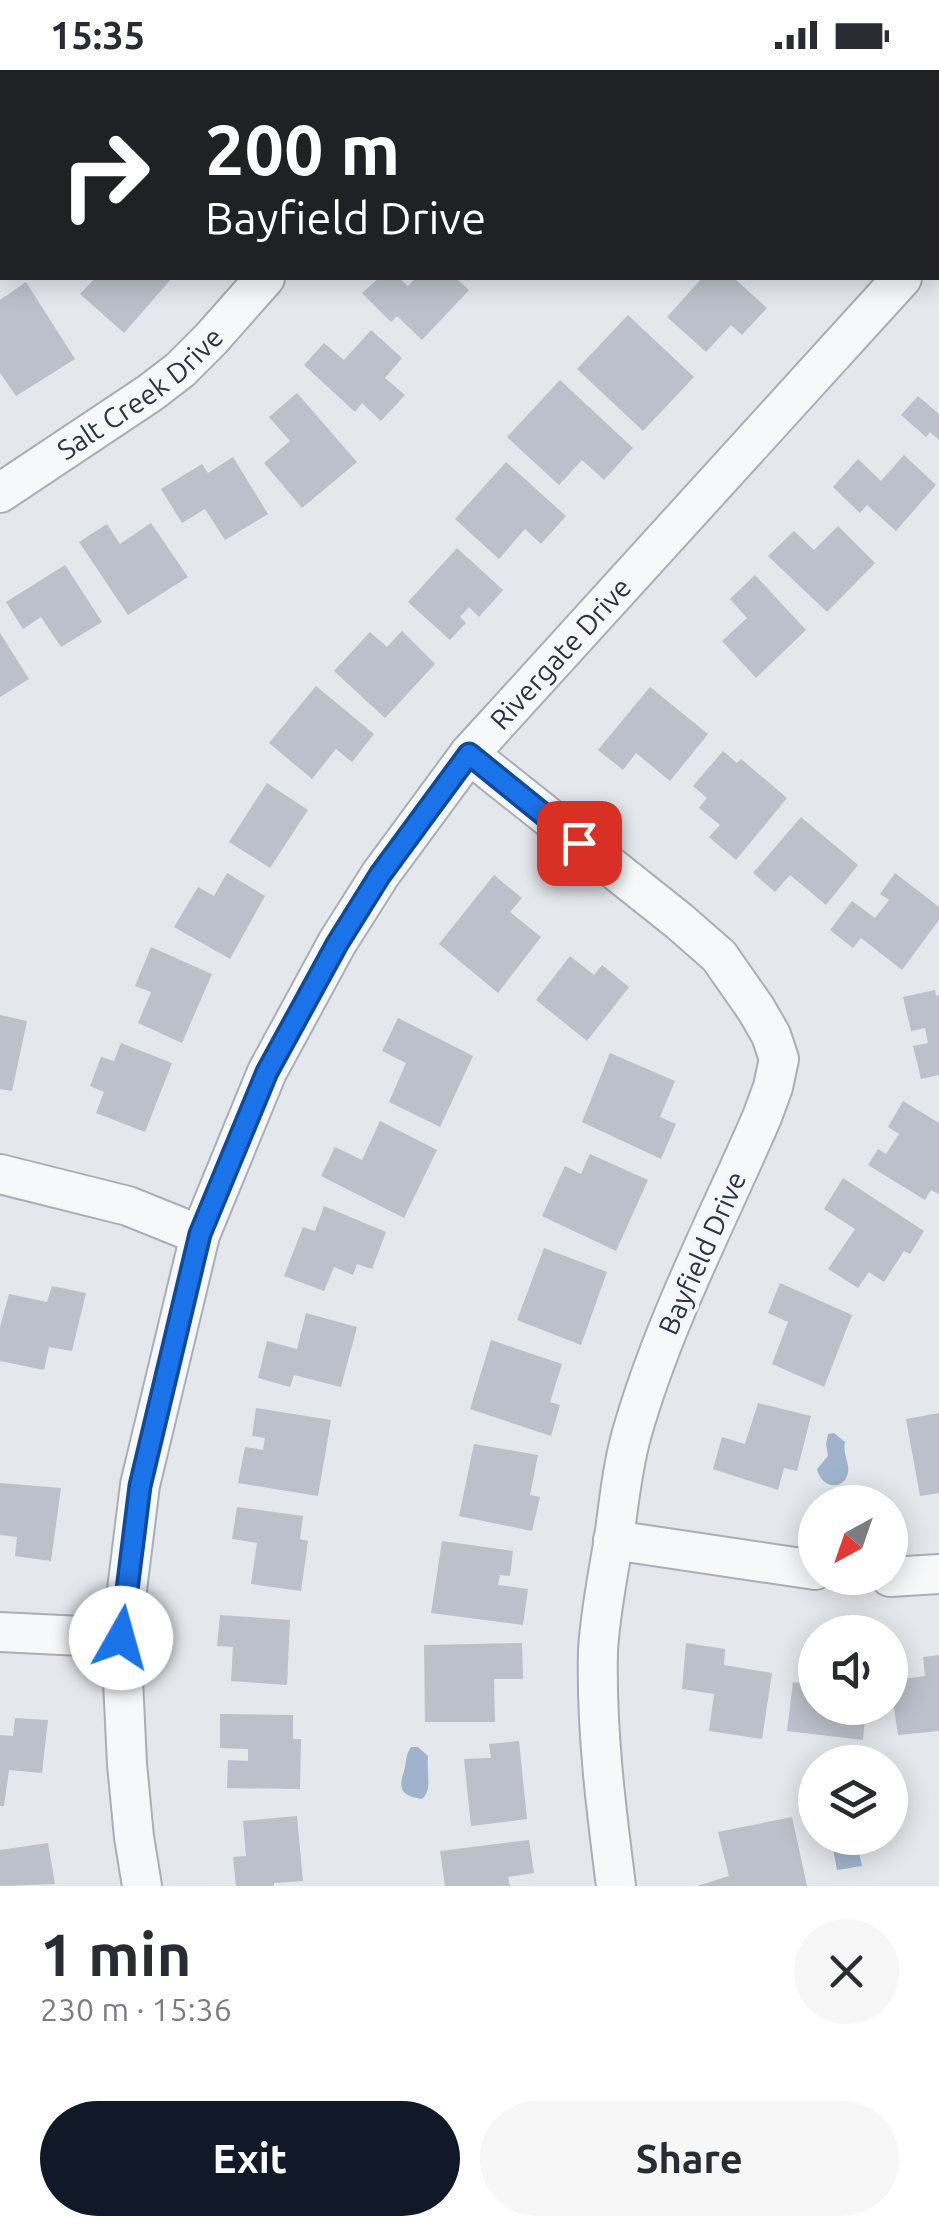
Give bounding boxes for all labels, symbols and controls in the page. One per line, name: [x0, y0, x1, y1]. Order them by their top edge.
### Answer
text: 15:35: [50, 14, 145, 56]
icon: right: [40, 110, 170, 240]
text: 200 m: [205, 110, 400, 188]
text: Bayfield Drive: [205, 192, 486, 243]
street label: Salt Creek Drive: [51, 321, 229, 465]
street label: Rivergate Drive: [484, 571, 637, 735]
pin: [537, 801, 622, 886]
icon: arrive: [552, 816, 607, 871]
street label: Bayfield Drive: [652, 1167, 751, 1339]
north arrow: [798, 1485, 908, 1595]
map controls: [798, 1485, 908, 1855]
position arrow: [69, 1586, 173, 1690]
button: sound: [798, 1615, 908, 1725]
button: layers: [798, 1745, 908, 1855]
button: close: [794, 1919, 899, 2024]
text: 1 min: [40, 1920, 192, 1987]
text: 230 m · 15:36: [40, 1991, 232, 2027]
button: Exit: [40, 2101, 460, 2216]
button: Share: [480, 2101, 899, 2216]

